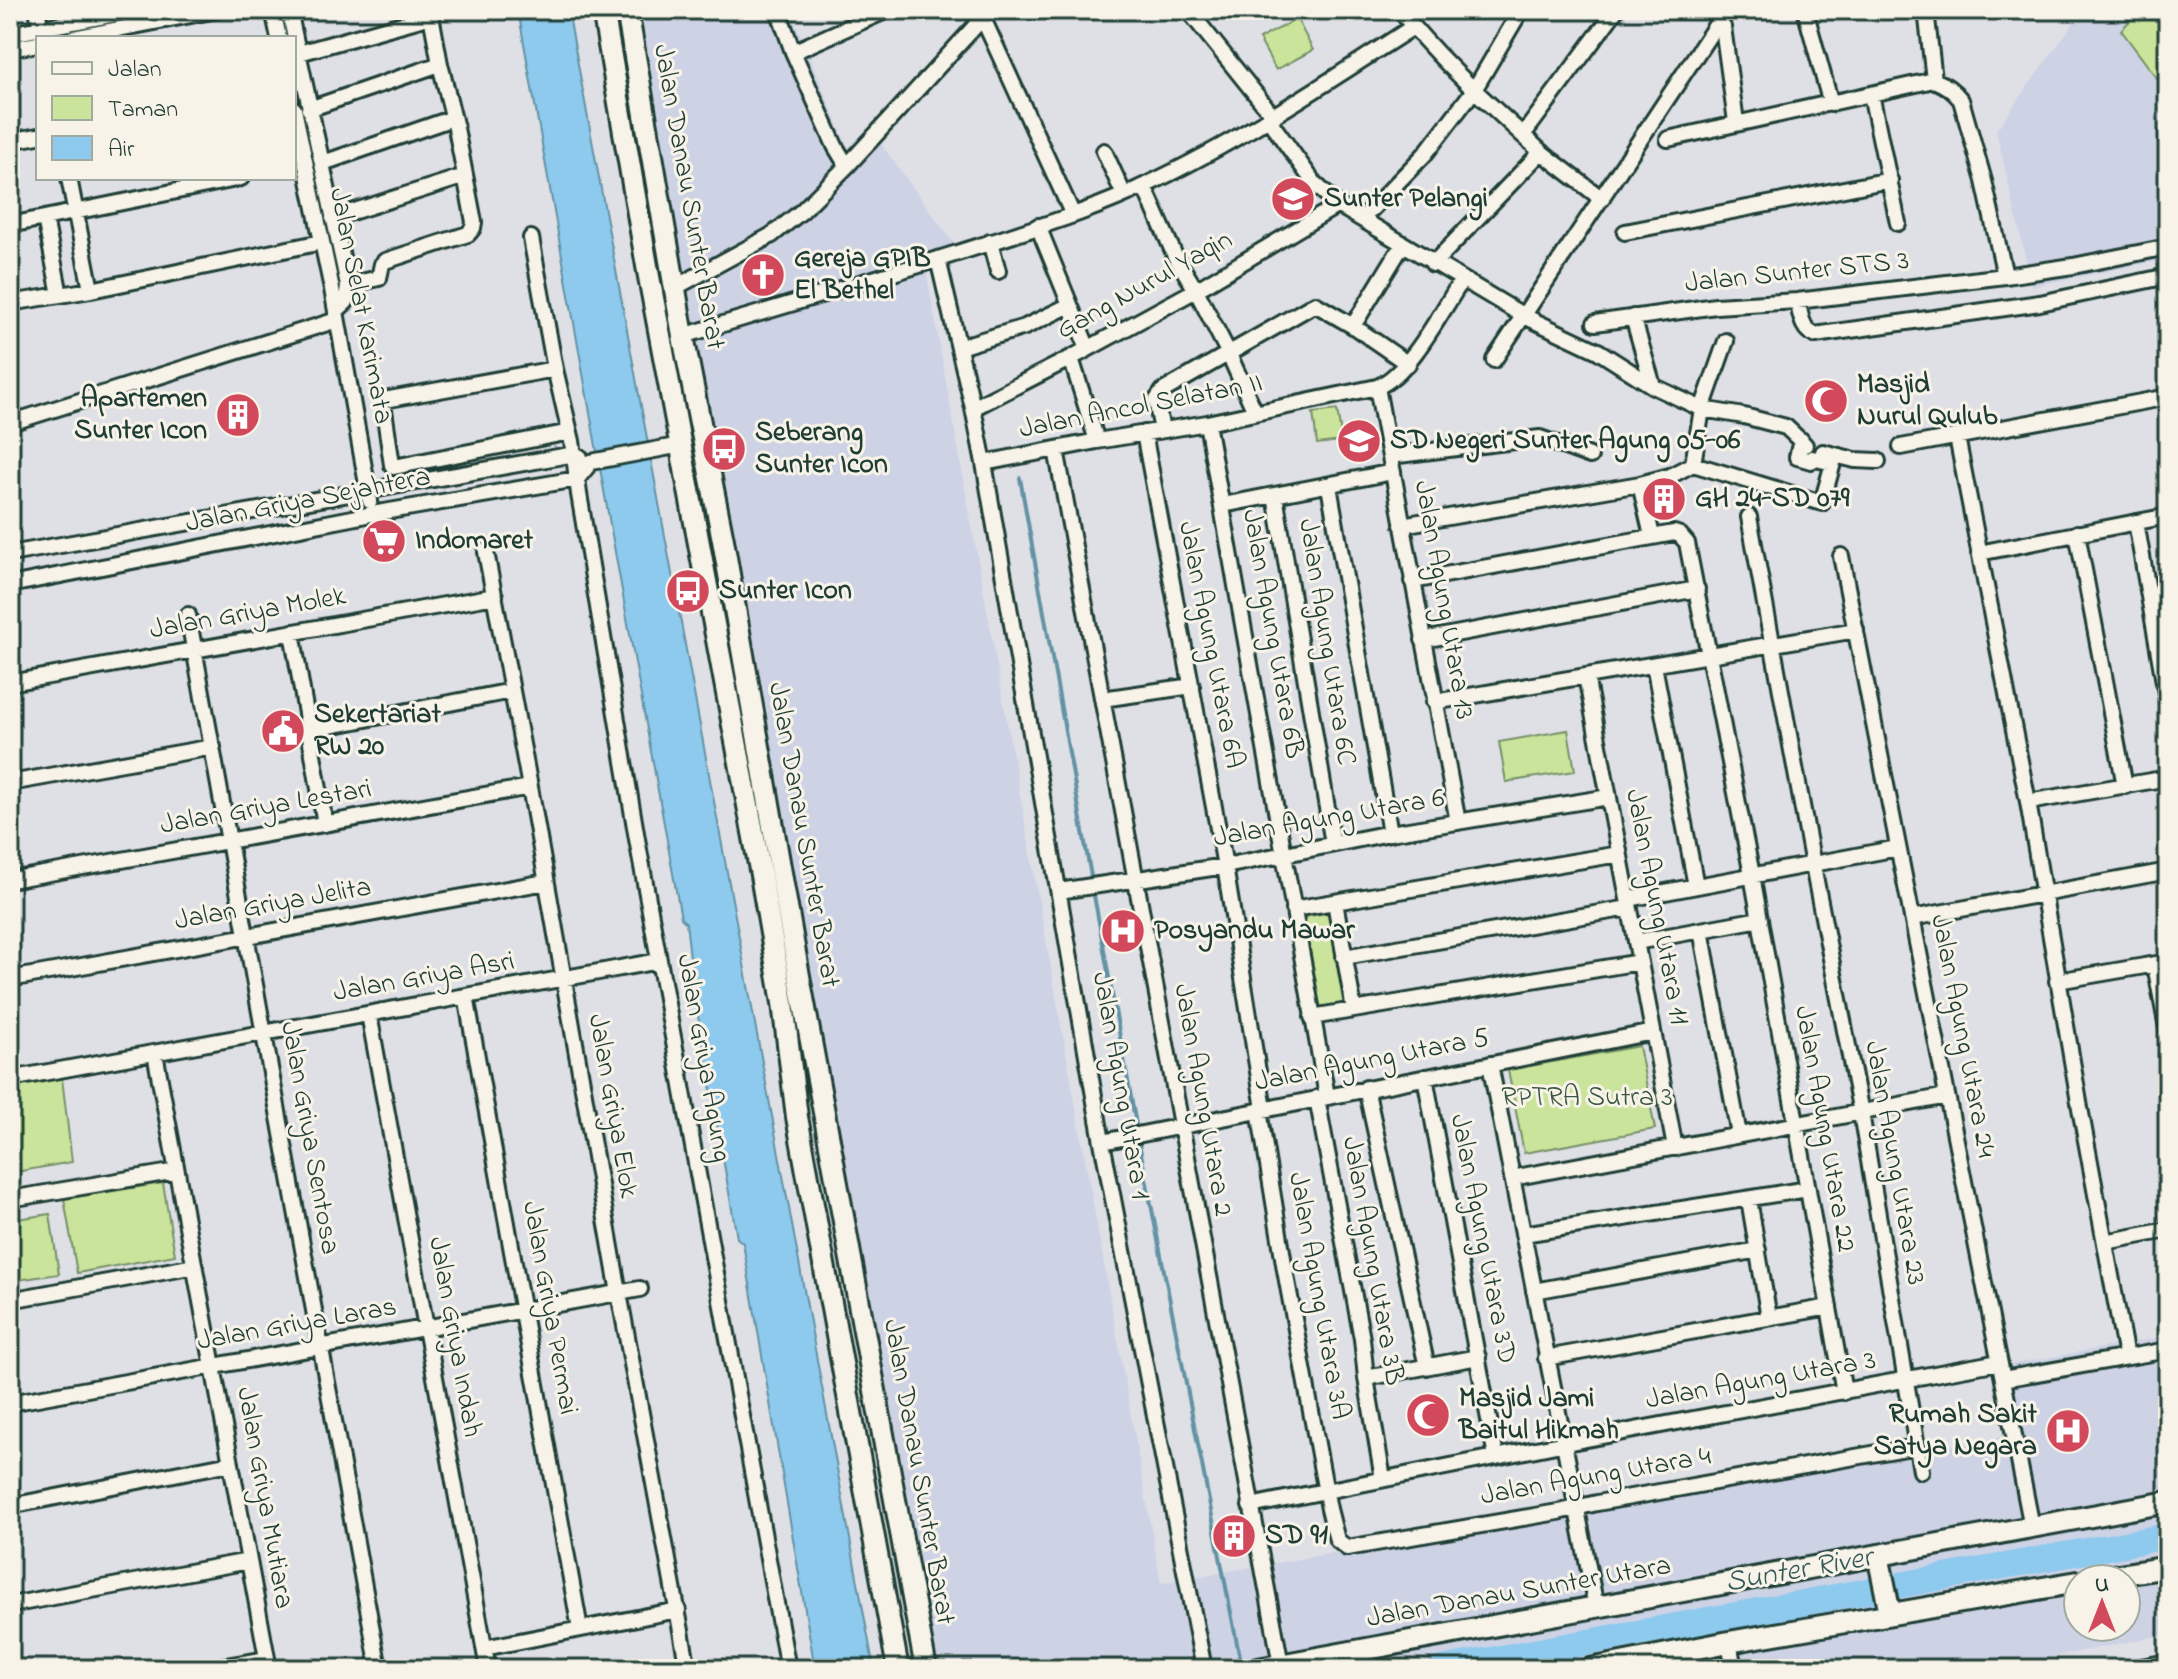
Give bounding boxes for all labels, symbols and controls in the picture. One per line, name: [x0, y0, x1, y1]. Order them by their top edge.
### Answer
legend: [36, 36, 296, 180]
street label: Jalan Danau Sunter Barat: [641, 41, 735, 353]
text: Jalan: [108, 53, 162, 88]
text: Taman: [108, 93, 178, 128]
text: Air: [108, 133, 135, 168]
school or university icon: Sunter Pelangi: [1269, 175, 1317, 223]
place label: Sunter Pelangi: [1324, 179, 1488, 221]
street label: Jalan Selat Karimata: [317, 184, 403, 428]
street label: Gang Nurul Yaqin: [1049, 221, 1241, 351]
place label: Gereja GPIB El Bethel: [794, 239, 931, 312]
street label: Jalan Sunter STS 3: [1683, 241, 1911, 305]
church icon: Gereja GPIB El Bethel: [739, 251, 787, 299]
street label: Jalan Ancol Selatan II: [1016, 363, 1266, 451]
place label: Masjid Nurul Qulub: [1857, 365, 1998, 438]
mosque icon: Masjid Nurul Qulub: [1802, 377, 1850, 425]
place label: Apartemen Sunter Icon: [74, 379, 207, 452]
building icon: Apartemen Sunter Icon: [214, 391, 262, 439]
place label: Seberang Sunter Icon: [755, 413, 888, 486]
school or university icon: SD Negeri Sunter Agung 05-06: [1335, 417, 1383, 465]
place label: SD Negeri Sunter Agung 05-06: [1390, 421, 1741, 463]
bus stop icon: Seberang Sunter Icon: [700, 425, 748, 473]
street label: Jalan Griya Sejahtera: [182, 457, 434, 545]
building icon: GH 24-SD 079: [1640, 475, 1688, 523]
street label: Jalan Agung Utara 13: [1402, 477, 1484, 723]
place label: GH 24-SD 079: [1695, 479, 1850, 520]
street label: Jalan Agung Utara 6B: [1230, 506, 1314, 762]
street label: Jalan Agung Utara 6C: [1286, 516, 1366, 768]
supermarket icon: Indomaret: [360, 517, 408, 565]
street label: Jalan Agung Utara 6A: [1166, 518, 1254, 772]
place label: Indomaret: [415, 521, 534, 562]
bus stop icon: Sunter Icon: [664, 567, 712, 615]
place label: Sunter Icon: [719, 571, 852, 612]
street label: Jalan Griya Molek: [147, 576, 350, 651]
street label: Jalan Danau Sunter Barat: [756, 679, 850, 991]
place label: Sekertariat RW 20: [314, 695, 441, 768]
public building icon: Sekertariat RW 20: [259, 707, 307, 755]
street label: Jalan Griya Lestari: [157, 769, 375, 847]
street label: Jalan Agung Utara 6: [1210, 778, 1448, 860]
street label: Jalan Agung Utara 11: [1613, 786, 1699, 1029]
street label: Jalan Griya Jelita: [172, 868, 374, 942]
hospital icon: Posyandu Mawar: [1099, 907, 1147, 955]
place label: Posyandu Mawar: [1154, 911, 1356, 952]
street label: Jalan Agung Utara 24: [1918, 911, 2006, 1162]
street label: Jalan Griya Asri: [330, 942, 518, 1014]
street label: Jalan Griya Agung: [665, 951, 741, 1165]
street label: Jalan Agung Utara 1: [1080, 969, 1160, 1203]
street label: Jalan Agung Utara 2: [1161, 980, 1243, 1220]
street label: Jalan Agung Utara 22: [1782, 1003, 1866, 1255]
street label: Jalan Griya Elok: [576, 1011, 648, 1202]
street label: Jalan Griya Sentosa: [268, 1018, 350, 1258]
street label: Jalan Agung Utara 5: [1251, 1018, 1493, 1104]
street label: Jalan Agung Utara 23: [1852, 1038, 1936, 1288]
park label: RPTRA Sutra 3: [1501, 1078, 1673, 1119]
street label: Jalan Agung Utara 3D: [1438, 1111, 1526, 1367]
street label: Jalan Agung Utara 3B: [1330, 1133, 1414, 1389]
street label: Jalan Agung Utara 3A: [1276, 1169, 1360, 1423]
street label: Jalan Griya Permai: [510, 1198, 588, 1418]
street label: Jalan Griya Indah: [416, 1234, 492, 1440]
street label: Jalan Griya Laras: [194, 1287, 400, 1363]
street label: Jalan Danau Sunter Barat: [871, 1316, 965, 1628]
street label: Jalan Agung Utara 3: [1643, 1341, 1879, 1421]
place label: Masjid Jami Baitul Hikmah: [1457, 1379, 1619, 1452]
street label: Jalan Griya Mutiara: [224, 1384, 304, 1612]
mosque icon: Masjid Jami Baitul Hikmah: [1404, 1391, 1452, 1439]
place label: Rumah Sakit Satya Negara: [1874, 1395, 2038, 1469]
hospital icon: Rumah Sakit Satya Negara: [2044, 1407, 2092, 1455]
street label: Jalan Agung Utara 4: [1478, 1436, 1715, 1517]
building icon: SD 91: [1210, 1512, 1258, 1560]
place label: SD 91: [1265, 1516, 1328, 1557]
water label: Sunter River: [1722, 1536, 1880, 1606]
street label: Jalan Danau Sunter Utara: [1364, 1546, 1674, 1640]
north arrow: [2062, 1563, 2142, 1643]
text: U: [2095, 1570, 2109, 1602]

